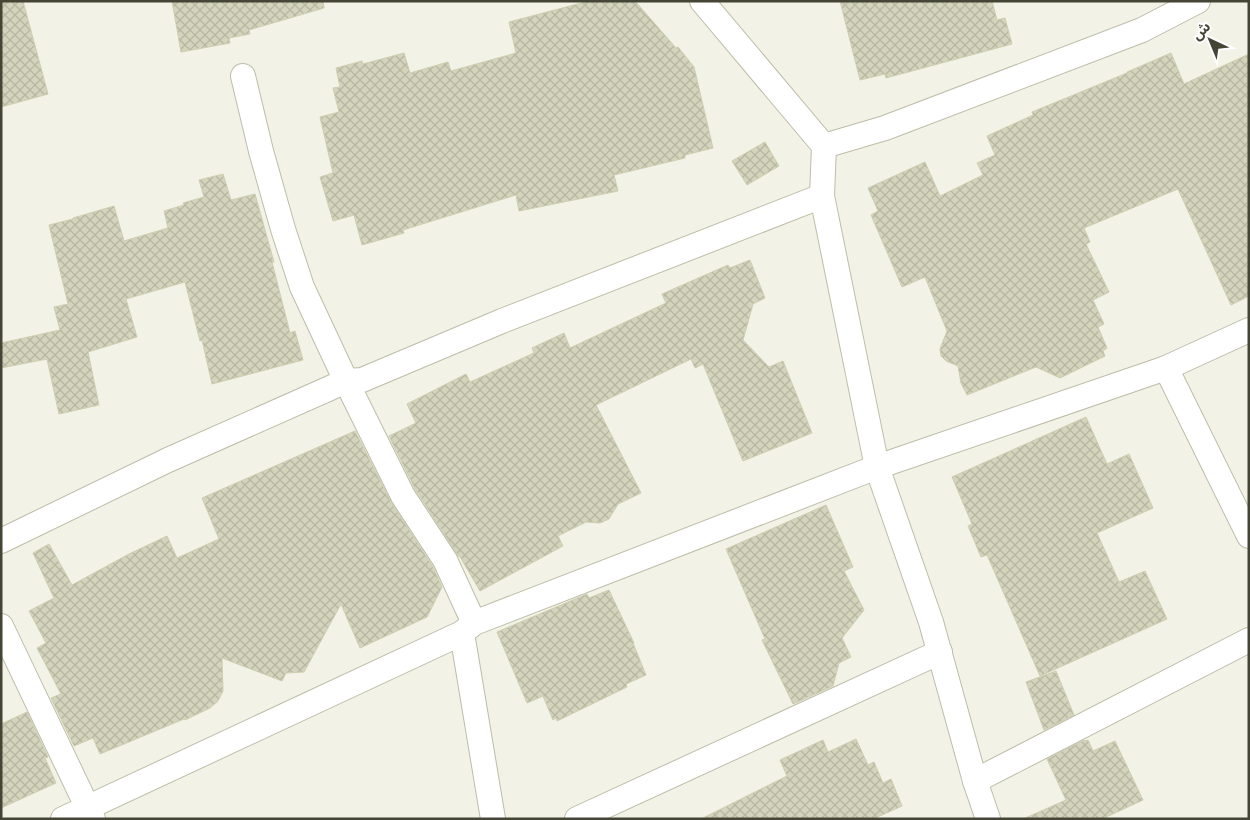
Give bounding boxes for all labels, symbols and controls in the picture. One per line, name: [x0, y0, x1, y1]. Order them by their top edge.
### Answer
north arrow: [1185, 15, 1235, 65]
text: ش: [1188, 18, 1213, 43]

